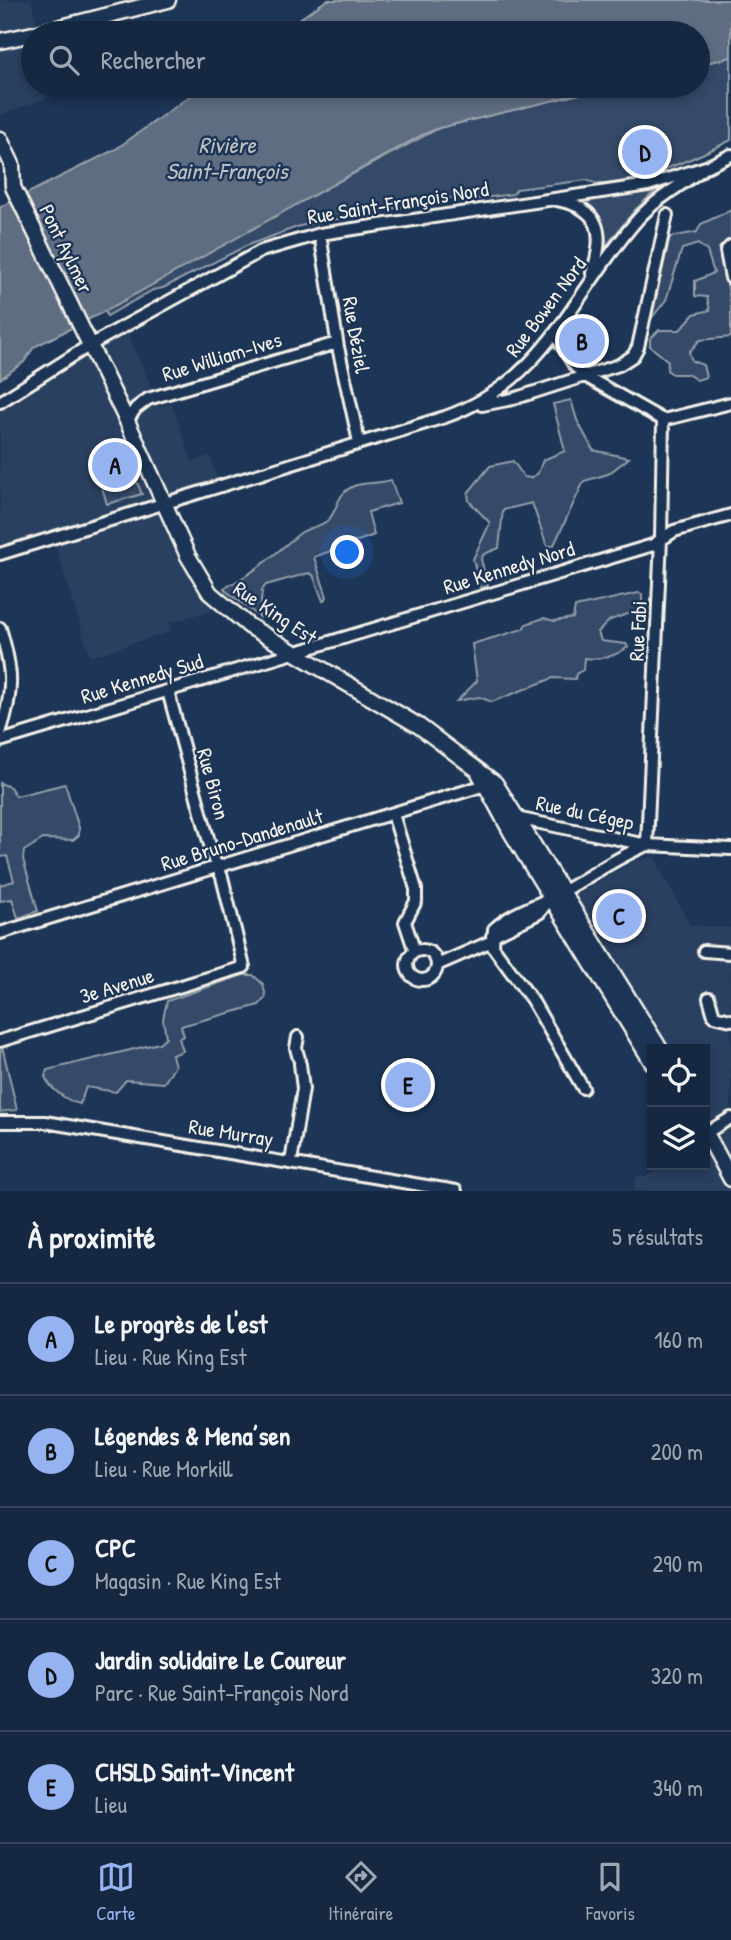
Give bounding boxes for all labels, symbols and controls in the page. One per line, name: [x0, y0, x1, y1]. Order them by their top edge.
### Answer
search box: [21, 21, 710, 98]
icon: search: [45, 41, 83, 79]
text: Rechercher: [101, 42, 206, 77]
pin: D: [622, 126, 668, 178]
water label: Rivière Saint-François: [166, 129, 290, 186]
street label: Rue Saint-François Nord: [305, 174, 490, 231]
street label: Pont Aylmer: [32, 199, 100, 298]
street label: Rue Bowen Nord: [500, 252, 592, 362]
street label: Rue Déziel: [336, 294, 378, 376]
pin: B: [559, 315, 605, 367]
street label: Rue William-Ives: [159, 325, 285, 388]
pin: A: [92, 439, 138, 491]
street label: Rue Kennedy Nord: [440, 534, 578, 601]
your location: [330, 535, 364, 569]
street label: Rue King Est: [228, 574, 323, 652]
street label: Rue Fabi: [621, 600, 654, 662]
street label: Rue Kennedy Sud: [77, 646, 206, 711]
street label: Rue Biron: [190, 745, 237, 823]
street label: Rue du Cégep: [534, 788, 637, 837]
street label: Rue Bruno-Dandenault: [157, 801, 327, 878]
pin: C: [596, 890, 642, 942]
street label: 3e Avenue: [76, 961, 157, 1010]
map controls: [647, 1044, 710, 1170]
button: locate: [647, 1044, 710, 1107]
pin: E: [385, 1059, 431, 1111]
button: layers: [647, 1107, 710, 1170]
street label: Rue Murray: [187, 1112, 276, 1154]
text: À proximité: [28, 1217, 156, 1257]
text: 5 résultats: [612, 1221, 703, 1252]
text: Le progrès de l'est: [95, 1306, 267, 1341]
text: A: [45, 1324, 57, 1355]
text: 160 m: [654, 1324, 703, 1355]
text: Lieu · Rue King Est: [95, 1341, 246, 1372]
text: Légendes & Mena’sen: [95, 1418, 291, 1453]
text: B: [45, 1436, 57, 1467]
text: 200 m: [651, 1436, 703, 1467]
text: Lieu · Rue Morkill: [95, 1453, 233, 1484]
text: CPC: [95, 1530, 136, 1565]
text: C: [45, 1548, 57, 1579]
text: 290 m: [653, 1548, 703, 1579]
text: Magasin · Rue King Est: [95, 1565, 281, 1596]
text: Jardin solidaire Le Coureur: [95, 1642, 346, 1677]
text: D: [46, 1660, 56, 1691]
text: 320 m: [651, 1660, 703, 1691]
text: Parc · Rue Saint-François Nord: [95, 1677, 348, 1708]
text: CHSLD Saint-Vincent: [95, 1754, 294, 1789]
text: E: [46, 1772, 56, 1803]
text: 340 m: [653, 1772, 703, 1803]
text: Lieu: [95, 1789, 127, 1820]
tab: Carte: [96, 1858, 136, 1926]
tab: Itinéraire: [328, 1858, 393, 1926]
tab: Favoris: [586, 1858, 635, 1926]

